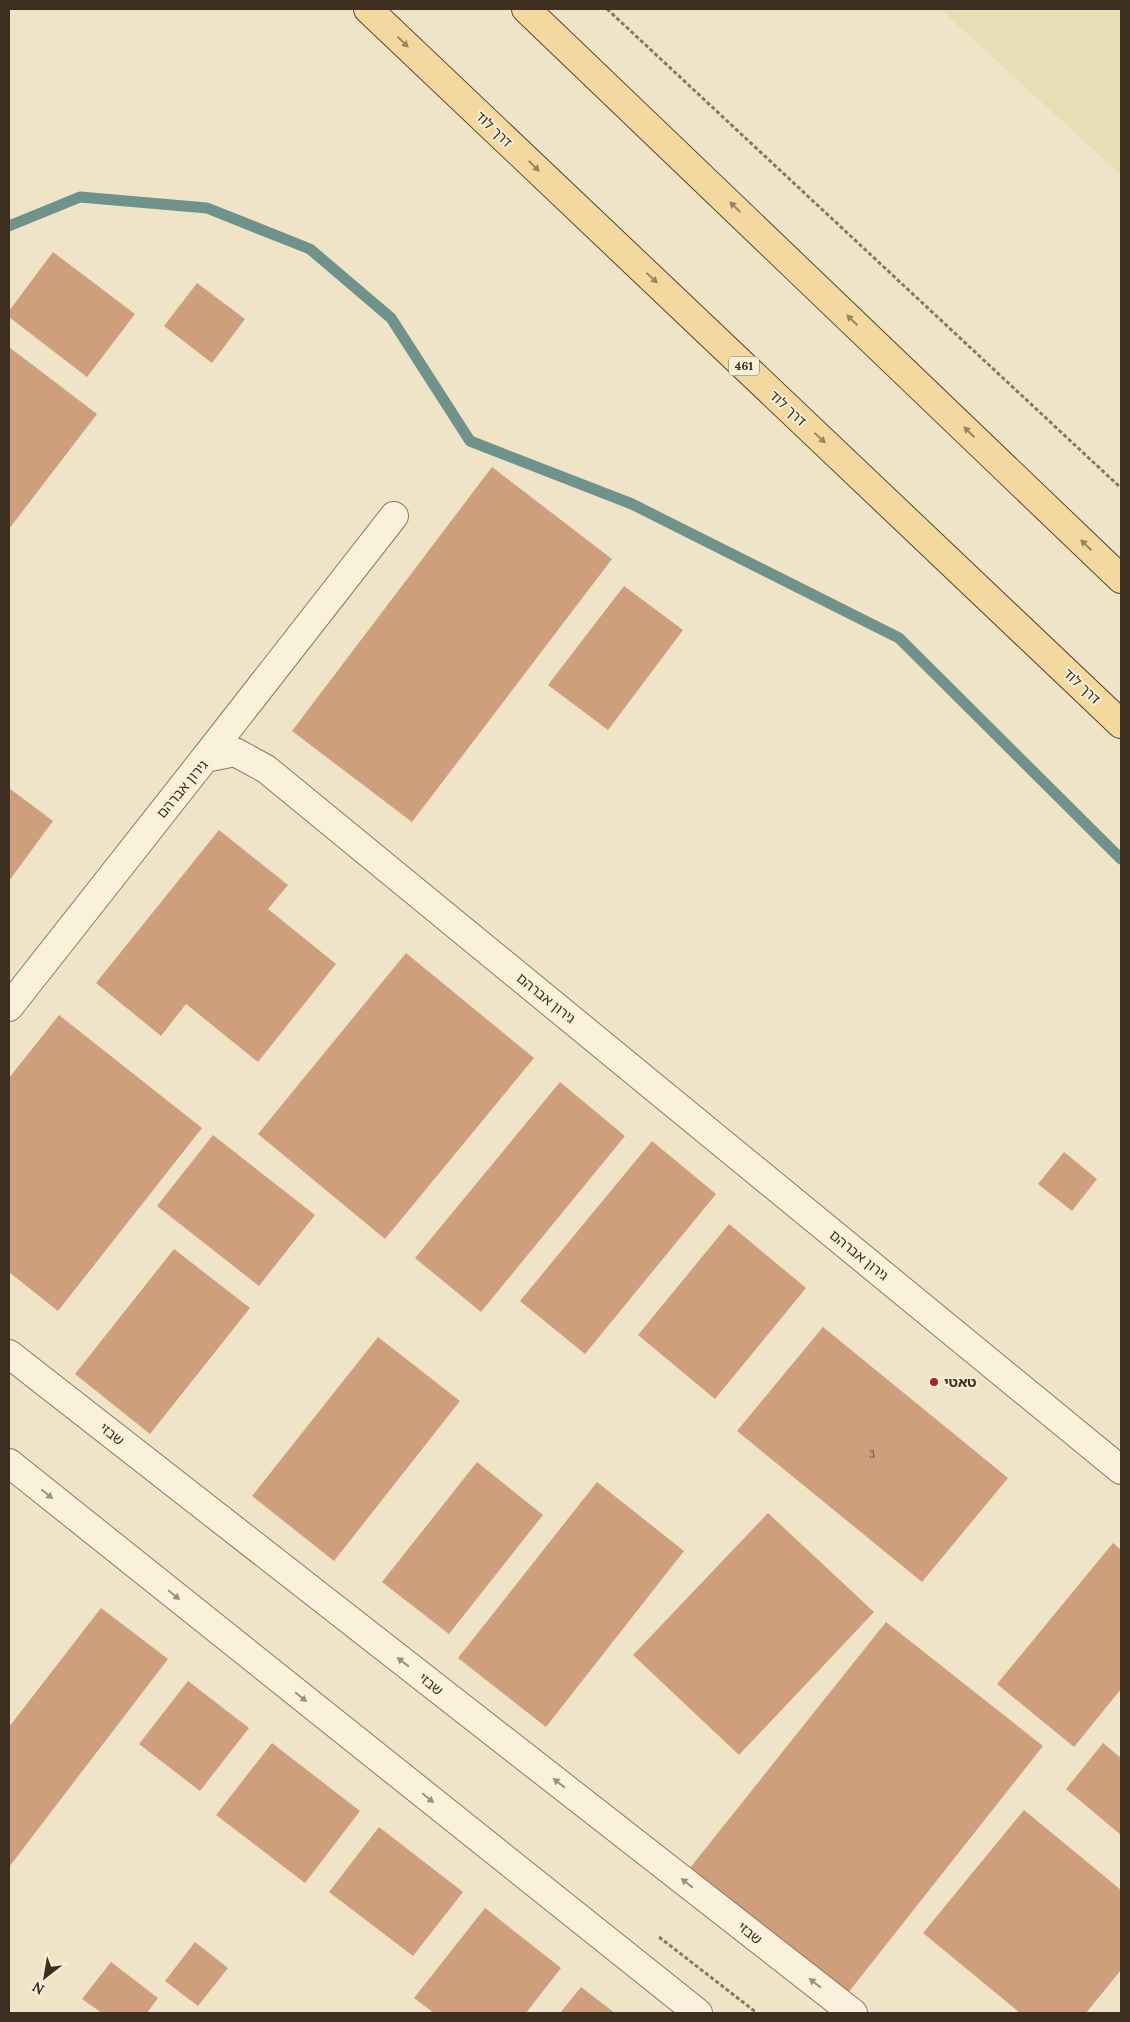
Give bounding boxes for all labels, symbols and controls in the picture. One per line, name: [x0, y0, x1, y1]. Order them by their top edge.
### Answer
one-way arrow: [397, 36, 409, 48]
street label: דרך לוד: [472, 107, 517, 151]
one-way arrow: [527, 160, 539, 172]
one-way arrow: [729, 201, 741, 213]
one-way arrow: [645, 272, 657, 284]
one-way arrow: [846, 314, 858, 326]
road number: 461: [729, 356, 759, 376]
street label: דרך לוד: [766, 386, 811, 430]
one-way arrow: [963, 426, 975, 438]
one-way arrow: [814, 432, 826, 444]
one-way arrow: [1080, 539, 1092, 551]
street label: דרך לוד: [1060, 664, 1105, 708]
street label: גירון אברהם: [152, 756, 212, 822]
street label: גירון אברהם: [513, 969, 579, 1027]
street label: גירון אברהם: [826, 1226, 892, 1284]
place label: טאטי: [944, 1373, 977, 1391]
marker: טאטי: [928, 1376, 940, 1388]
street label: שבזי: [96, 1419, 128, 1449]
house number: 3: [869, 1447, 875, 1461]
one-way arrow: [40, 1488, 53, 1499]
one-way arrow: [167, 1590, 180, 1601]
one-way arrow: [397, 1656, 410, 1667]
street label: שבזי: [415, 1669, 447, 1699]
one-way arrow: [294, 1691, 307, 1702]
one-way arrow: [552, 1778, 565, 1789]
one-way arrow: [421, 1792, 434, 1803]
one-way arrow: [681, 1878, 694, 1889]
street label: שבזי: [734, 1918, 766, 1948]
north arrow: [20, 1952, 70, 2002]
text: N: [29, 1978, 48, 1999]
one-way arrow: [809, 1978, 822, 1989]

